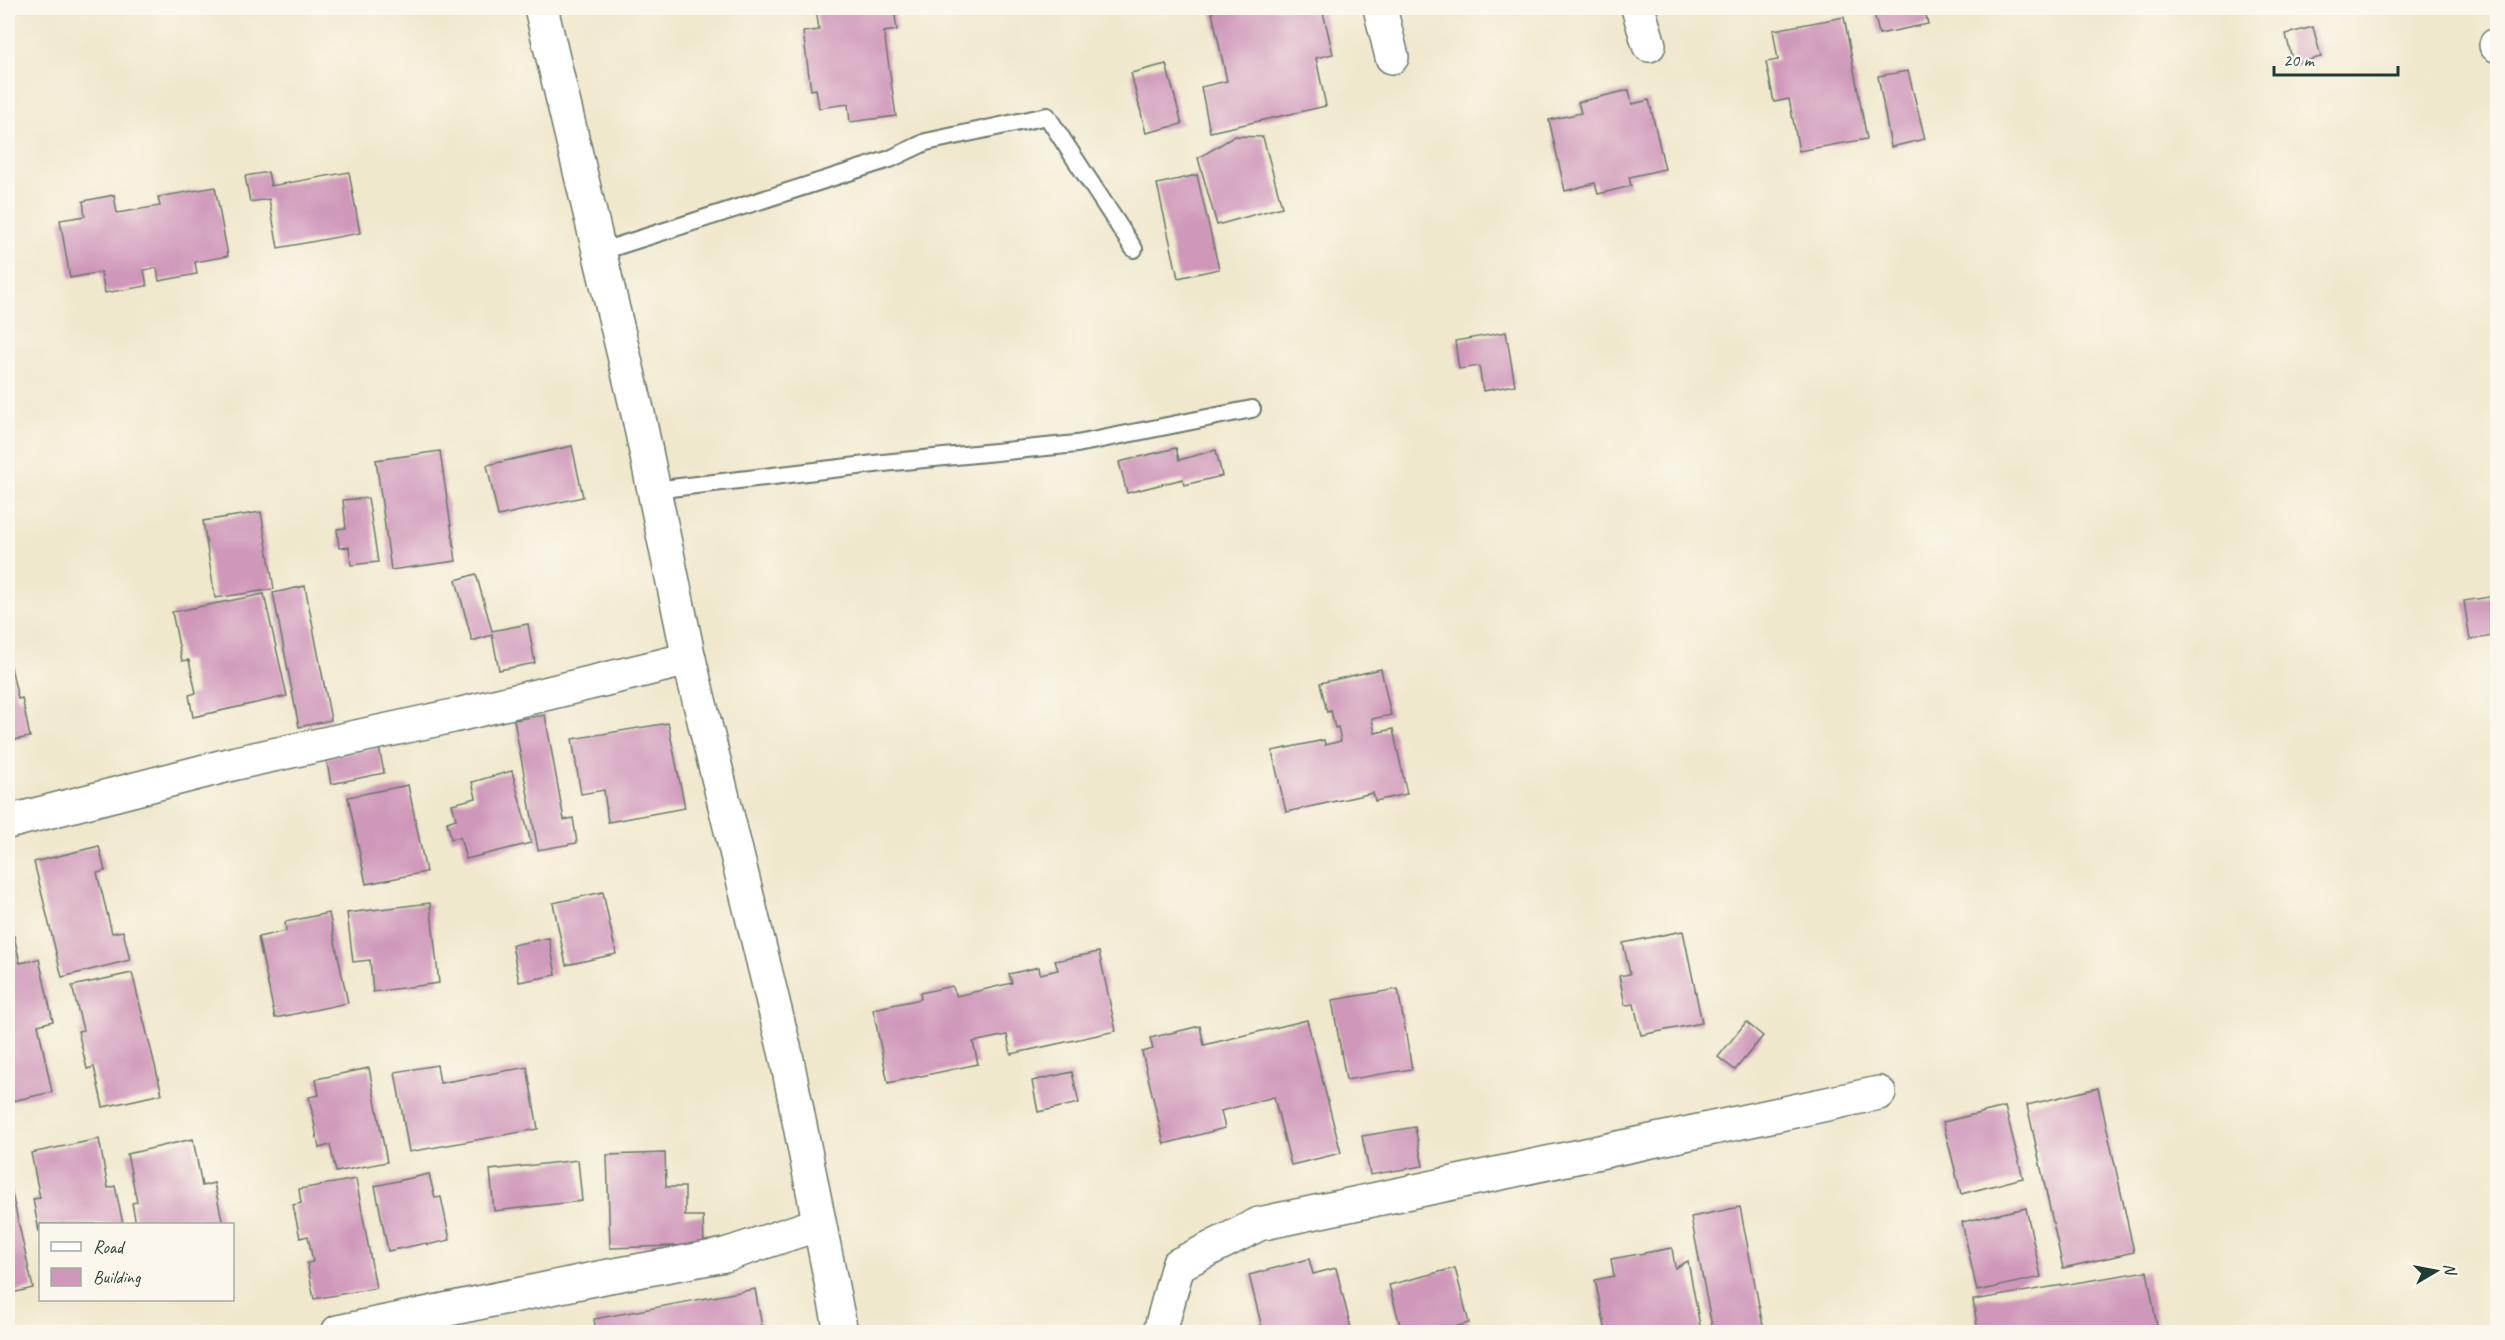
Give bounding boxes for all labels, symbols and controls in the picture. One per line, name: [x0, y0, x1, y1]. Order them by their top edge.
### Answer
scale bar: [2274, 39, 2398, 77]
text: 20 m: [2283, 49, 2316, 71]
legend: [39, 1223, 234, 1301]
text: Road: [93, 1236, 126, 1258]
north arrow: [2406, 1241, 2466, 1301]
text: N: [2439, 1262, 2461, 1278]
text: Building: [93, 1266, 142, 1288]

